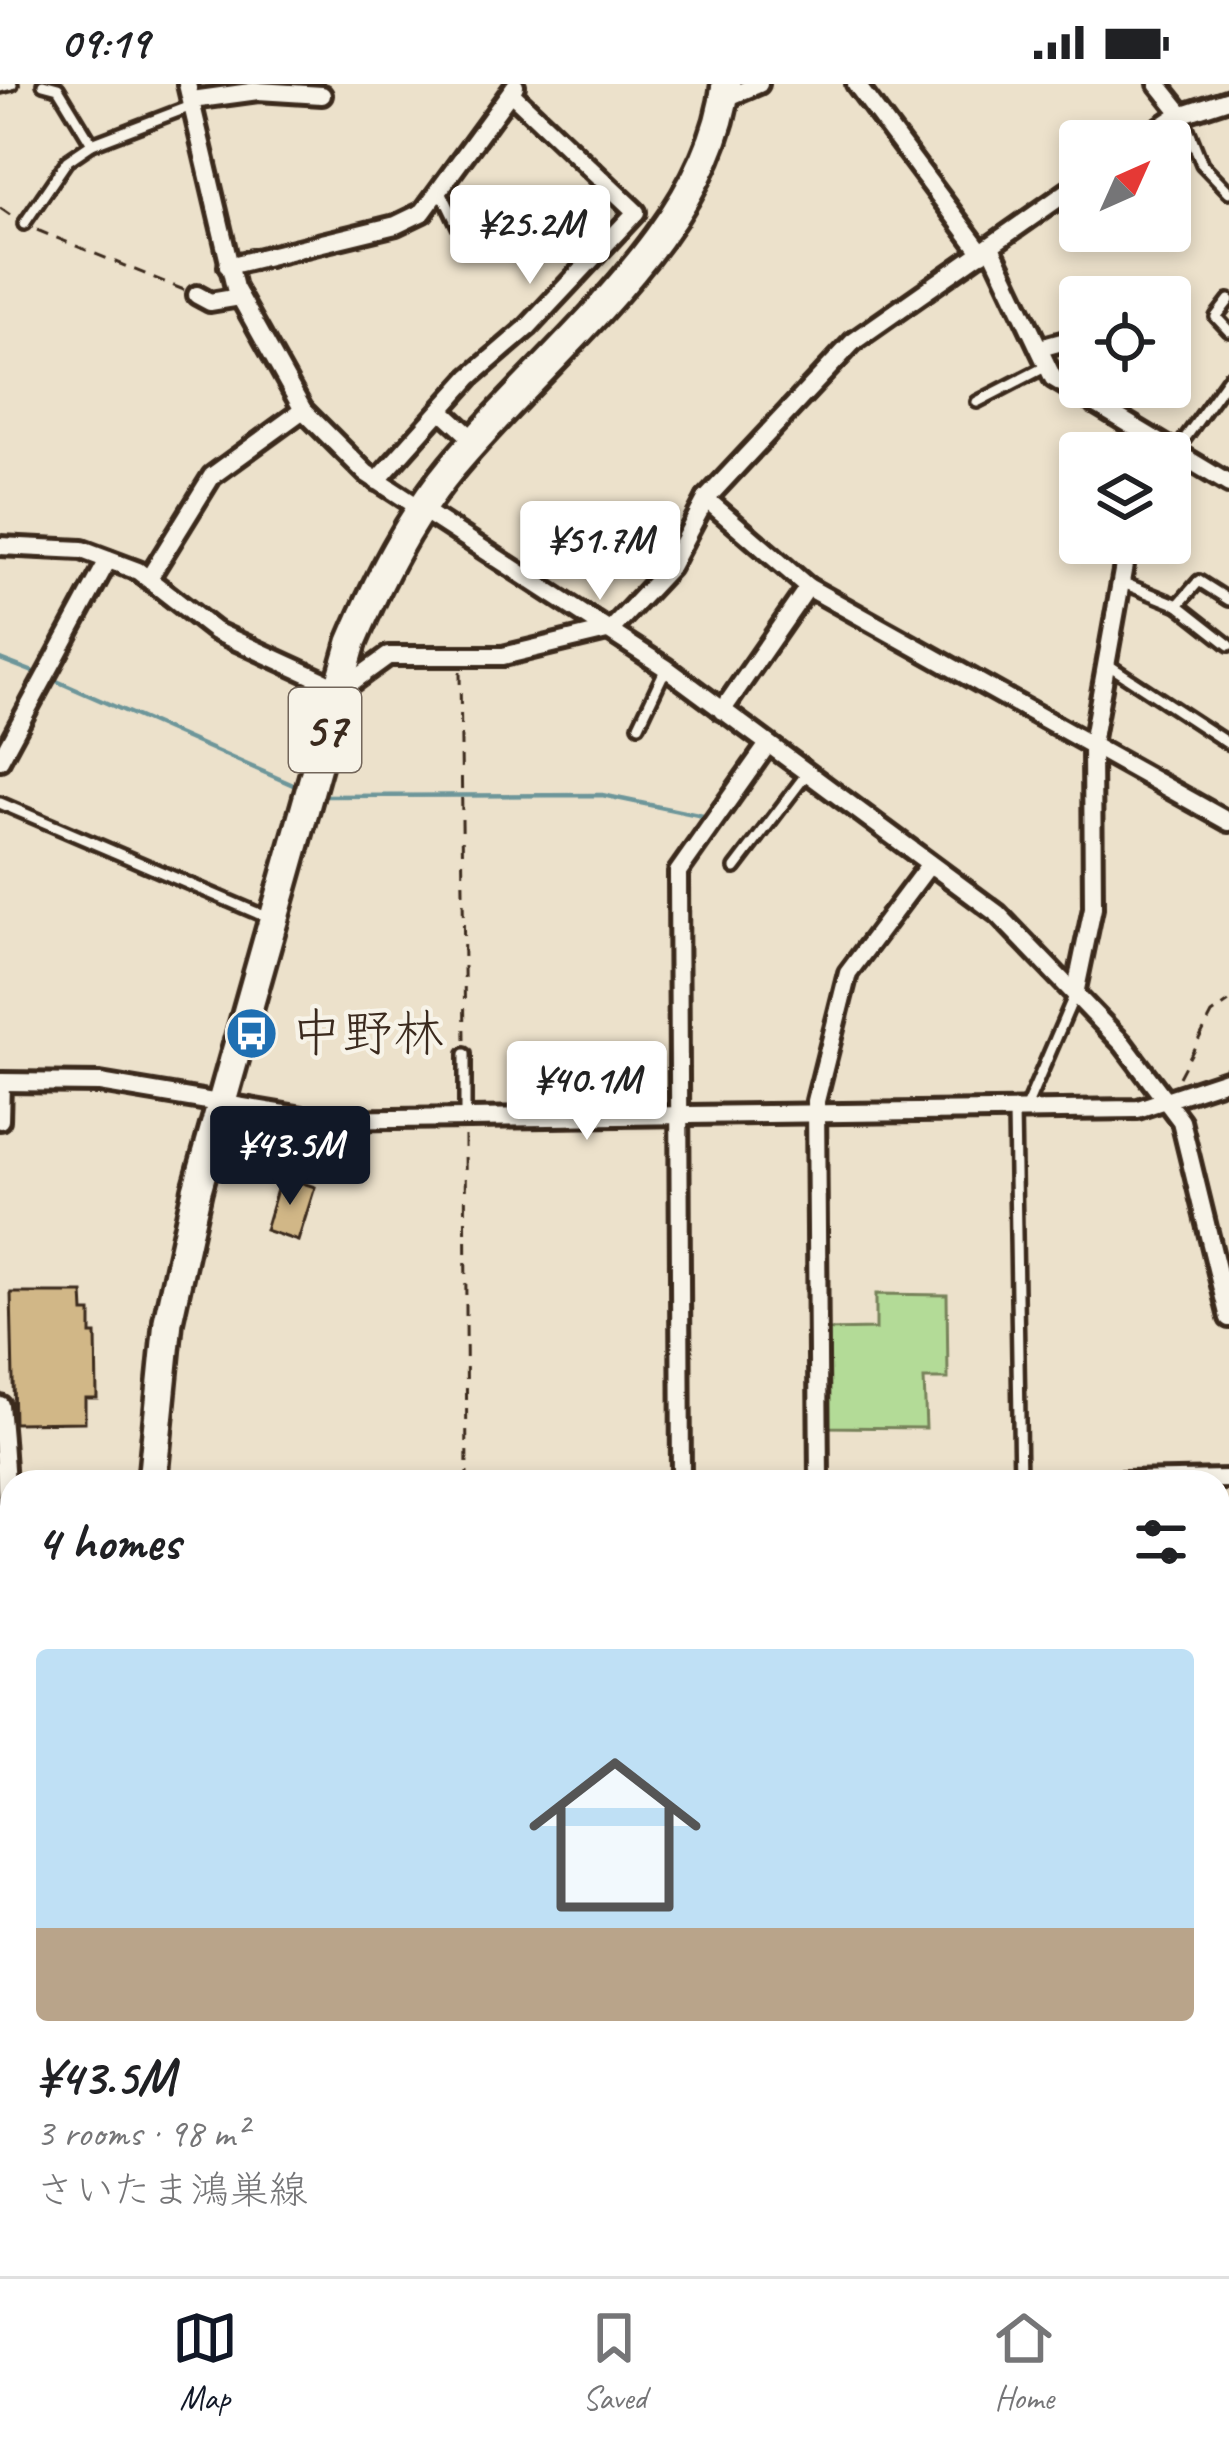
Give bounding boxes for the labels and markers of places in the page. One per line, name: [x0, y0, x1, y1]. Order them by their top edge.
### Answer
pin: ¥25.2M: [432, 185, 628, 287]
pin: ¥51.7M: [502, 501, 698, 603]
place label: 中野林: [291, 1001, 444, 1065]
bus stop icon: 中野林: [224, 1005, 280, 1061]
pin: ¥40.1M: [489, 1041, 685, 1143]
pin: ¥43.5M: [192, 1106, 388, 1208]

